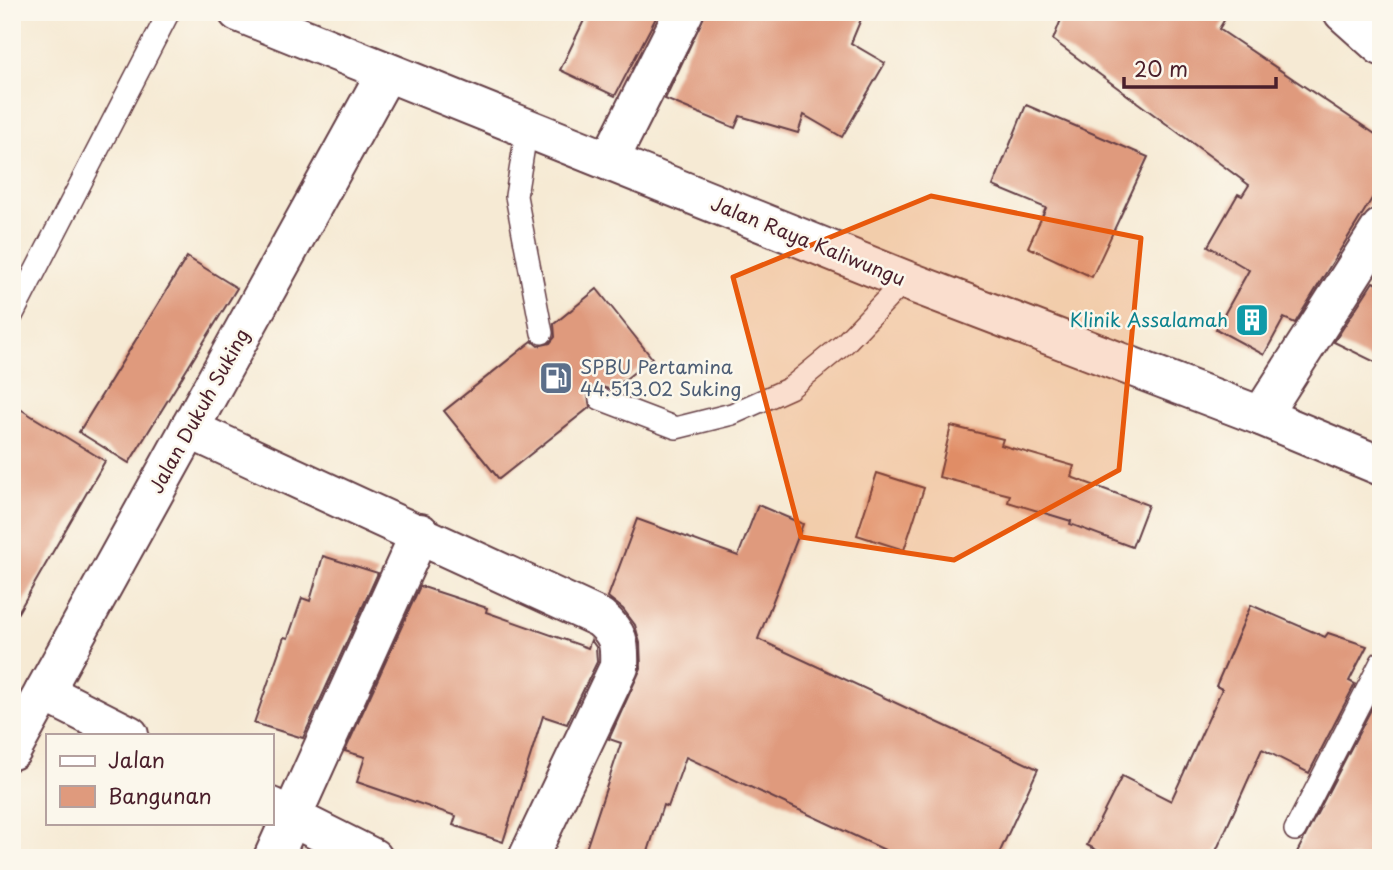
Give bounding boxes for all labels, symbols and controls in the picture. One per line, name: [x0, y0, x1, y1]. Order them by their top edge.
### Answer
scale bar: [1124, 46, 1276, 90]
text: 20 m: [1134, 52, 1188, 84]
street label: Jalan Raya Kaliwungu: [707, 188, 910, 292]
building icon: Klinik Assalamah: [1233, 301, 1271, 339]
place label: Klinik Assalamah: [1070, 305, 1228, 333]
street label: Jalan Dukuh Suking: [141, 323, 255, 498]
place label: SPBU Pertamina 44.513.02 Suking: [580, 352, 741, 402]
fuel station icon: SPBU Pertamina 44.513.02 Suking: [537, 359, 575, 397]
legend: [46, 734, 273, 824]
text: Jalan: [108, 743, 165, 775]
text: Bangunan: [108, 779, 212, 811]

